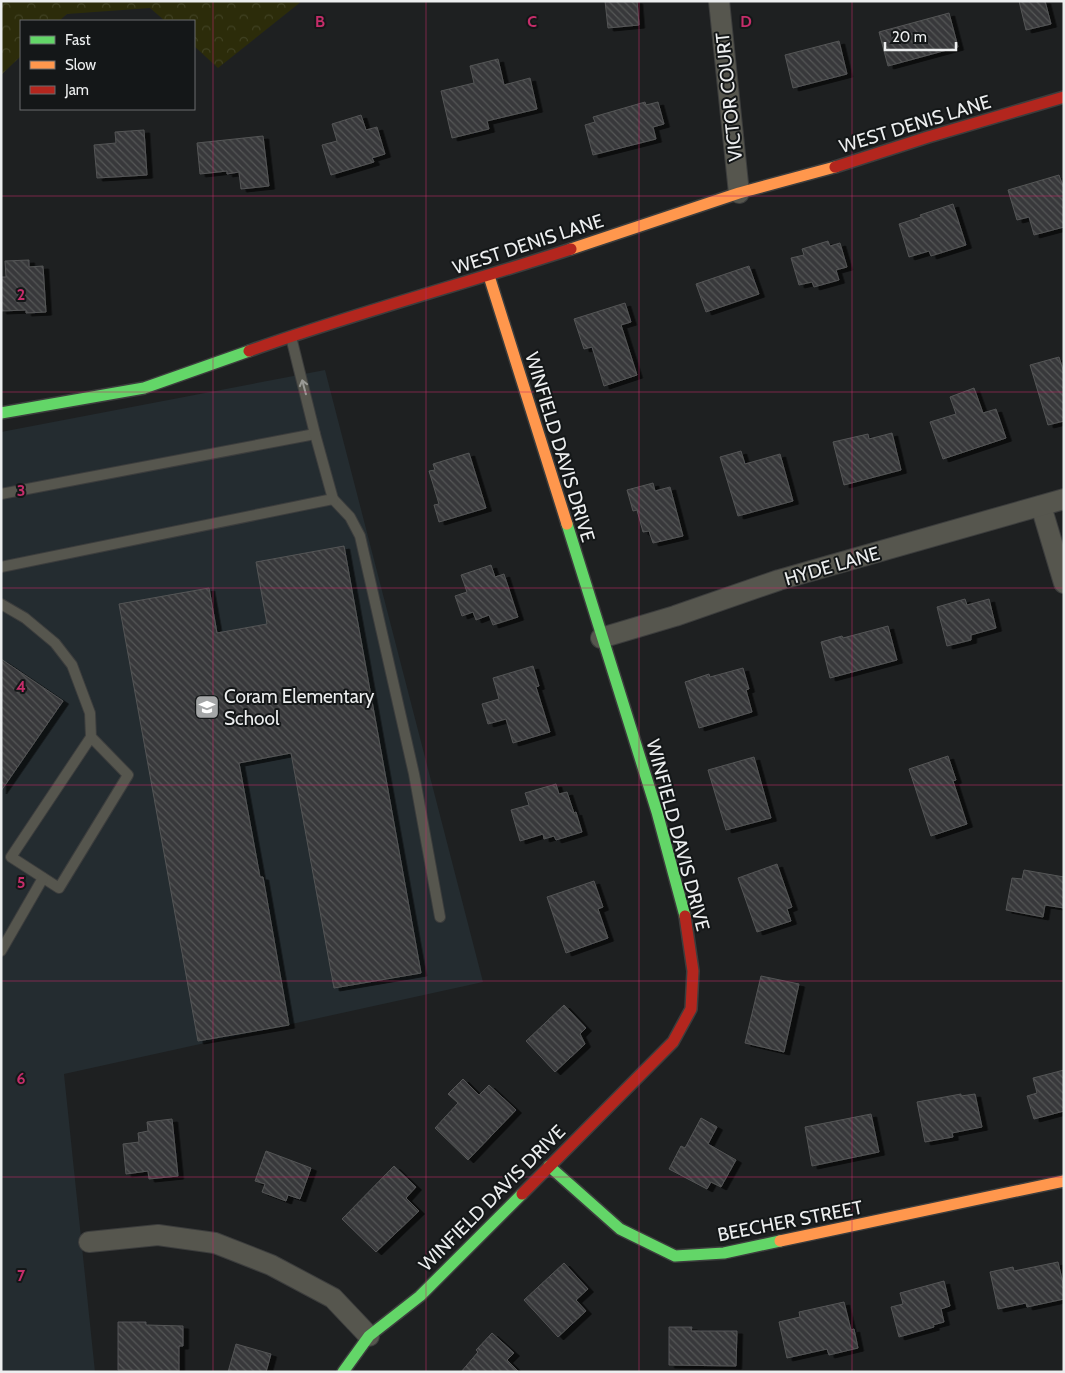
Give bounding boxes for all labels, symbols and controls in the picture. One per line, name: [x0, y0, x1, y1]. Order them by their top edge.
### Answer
text: B: [315, 12, 325, 31]
text: C: [527, 12, 537, 31]
text: D: [740, 12, 752, 31]
legend: [20, 20, 195, 110]
scale bar: [885, 20, 956, 52]
text: 20 m: [892, 28, 927, 46]
text: Fast: [65, 31, 90, 49]
street label: VICTOR COURT: [711, 31, 747, 163]
text: Slow: [65, 56, 96, 74]
text: Jam: [64, 81, 89, 99]
street label: WEST DENIS LANE: [837, 90, 993, 158]
street label: WEST DENIS LANE: [450, 209, 606, 279]
text: 2: [17, 285, 25, 304]
street label: WINFIELD DAVIS DRIVE: [520, 349, 600, 545]
one-way arrow: [299, 379, 308, 395]
text: 3: [17, 481, 25, 500]
street label: HYDE LANE: [782, 541, 882, 591]
text: 4: [16, 677, 26, 696]
place label: Coram Elementary School: [224, 685, 375, 730]
school or university icon: Coram Elementary School: [194, 694, 220, 720]
street label: WINFIELD DAVIS DRIVE: [641, 737, 715, 933]
text: 5: [17, 873, 25, 892]
text: 6: [17, 1069, 26, 1088]
street label: WINFIELD DAVIS DRIVE: [414, 1120, 570, 1276]
street label: BEECHER STREET: [715, 1196, 865, 1246]
text: 7: [17, 1266, 26, 1285]

